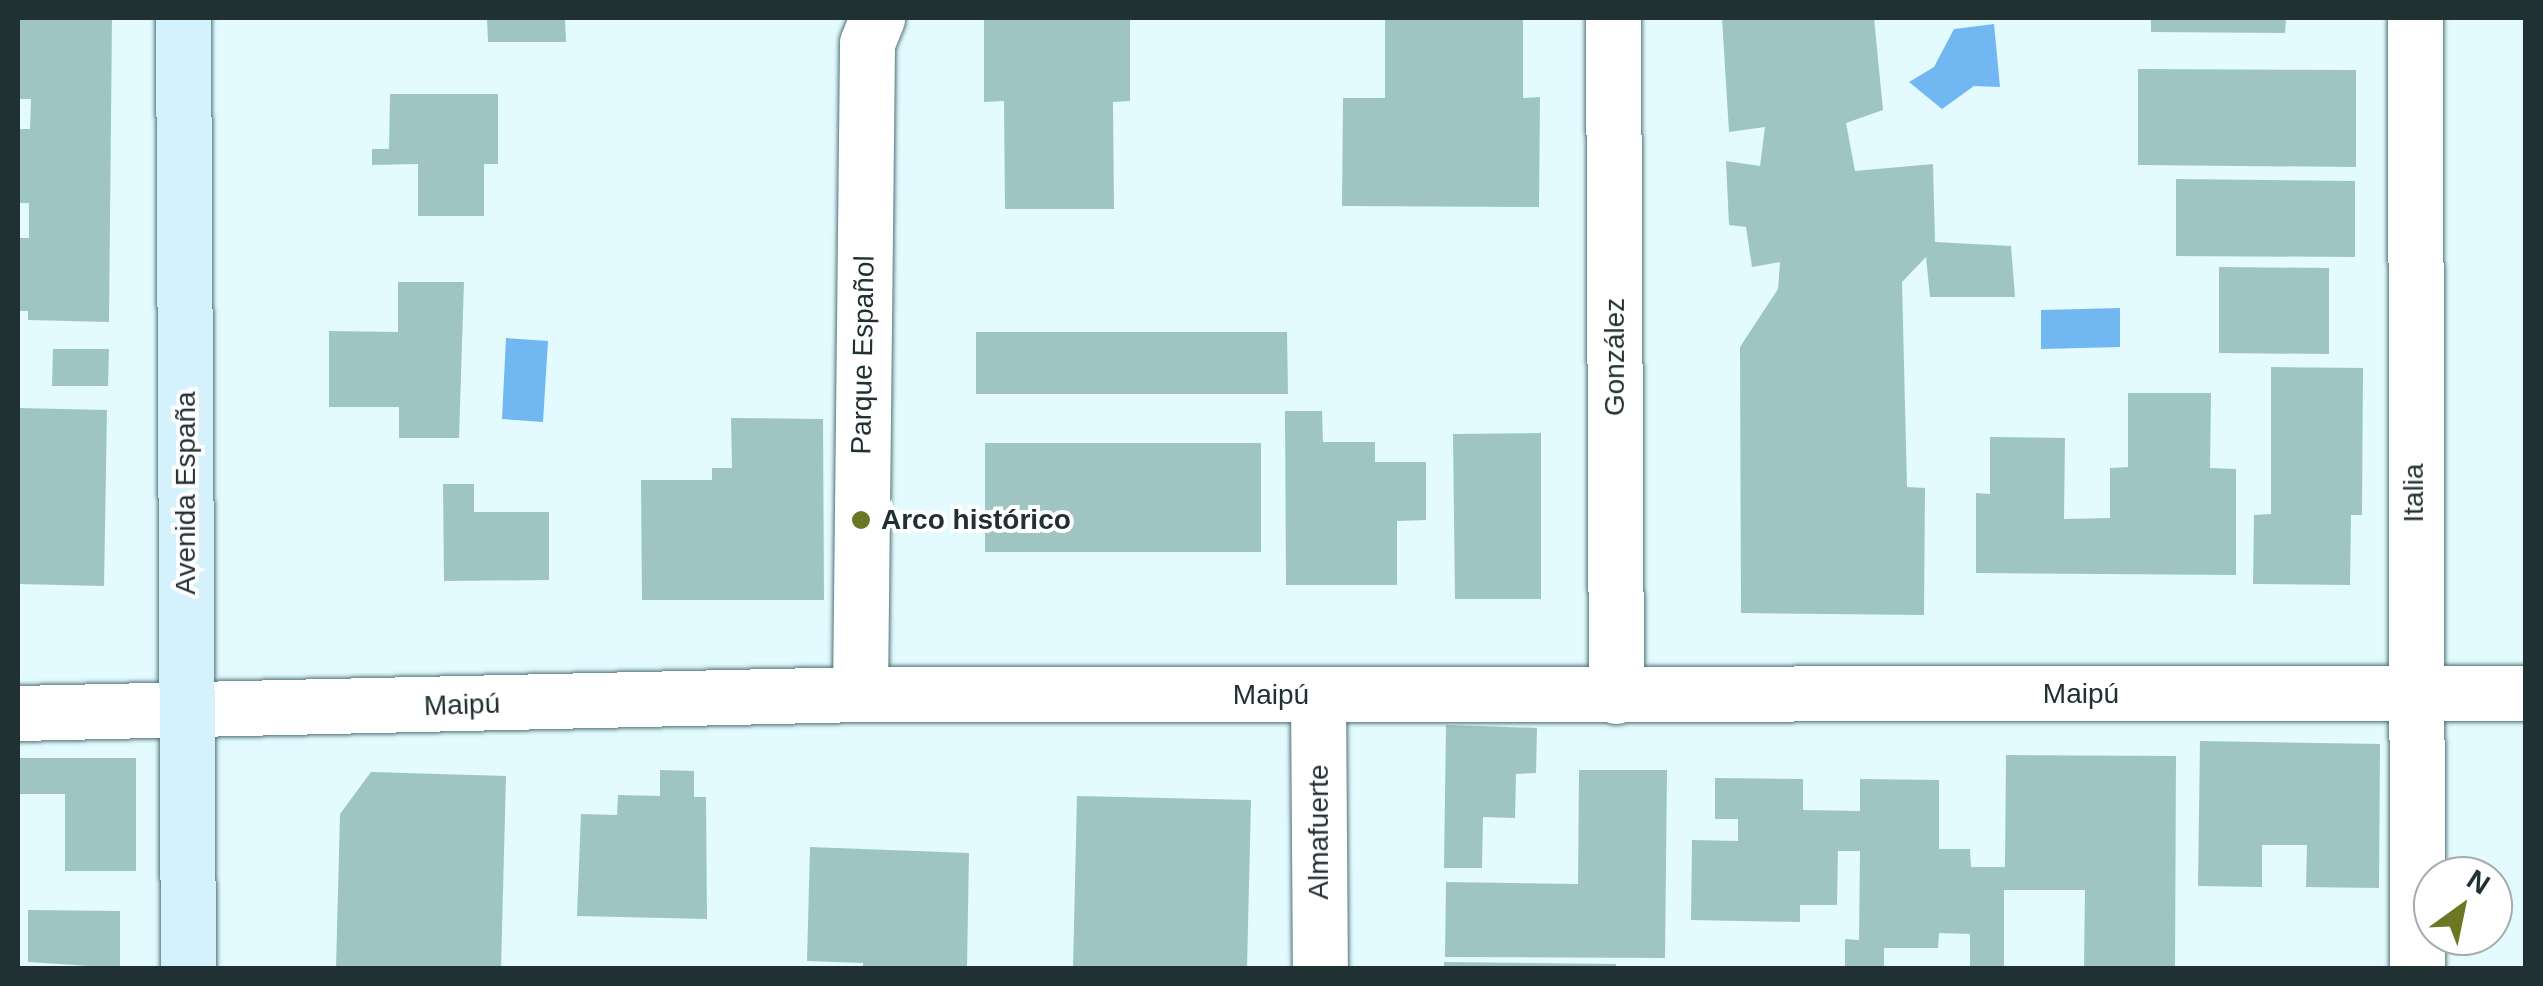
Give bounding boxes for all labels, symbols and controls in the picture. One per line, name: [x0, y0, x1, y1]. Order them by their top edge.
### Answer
street label: Parque Español: [844, 255, 882, 455]
street label: González: [1598, 298, 1632, 416]
street label: Avenida España: [169, 391, 203, 595]
street label: Italia: [2397, 463, 2431, 523]
place label: Arco histórico: [881, 503, 1071, 537]
marker: Arco histórico: [850, 509, 872, 531]
street label: Maipú: [2043, 677, 2119, 711]
street label: Maipú: [1233, 678, 1309, 712]
street label: Maipú: [423, 687, 501, 723]
street label: Almafuerte: [1302, 764, 1336, 900]
north arrow: [2413, 856, 2513, 956]
text: N: [2462, 864, 2495, 901]

